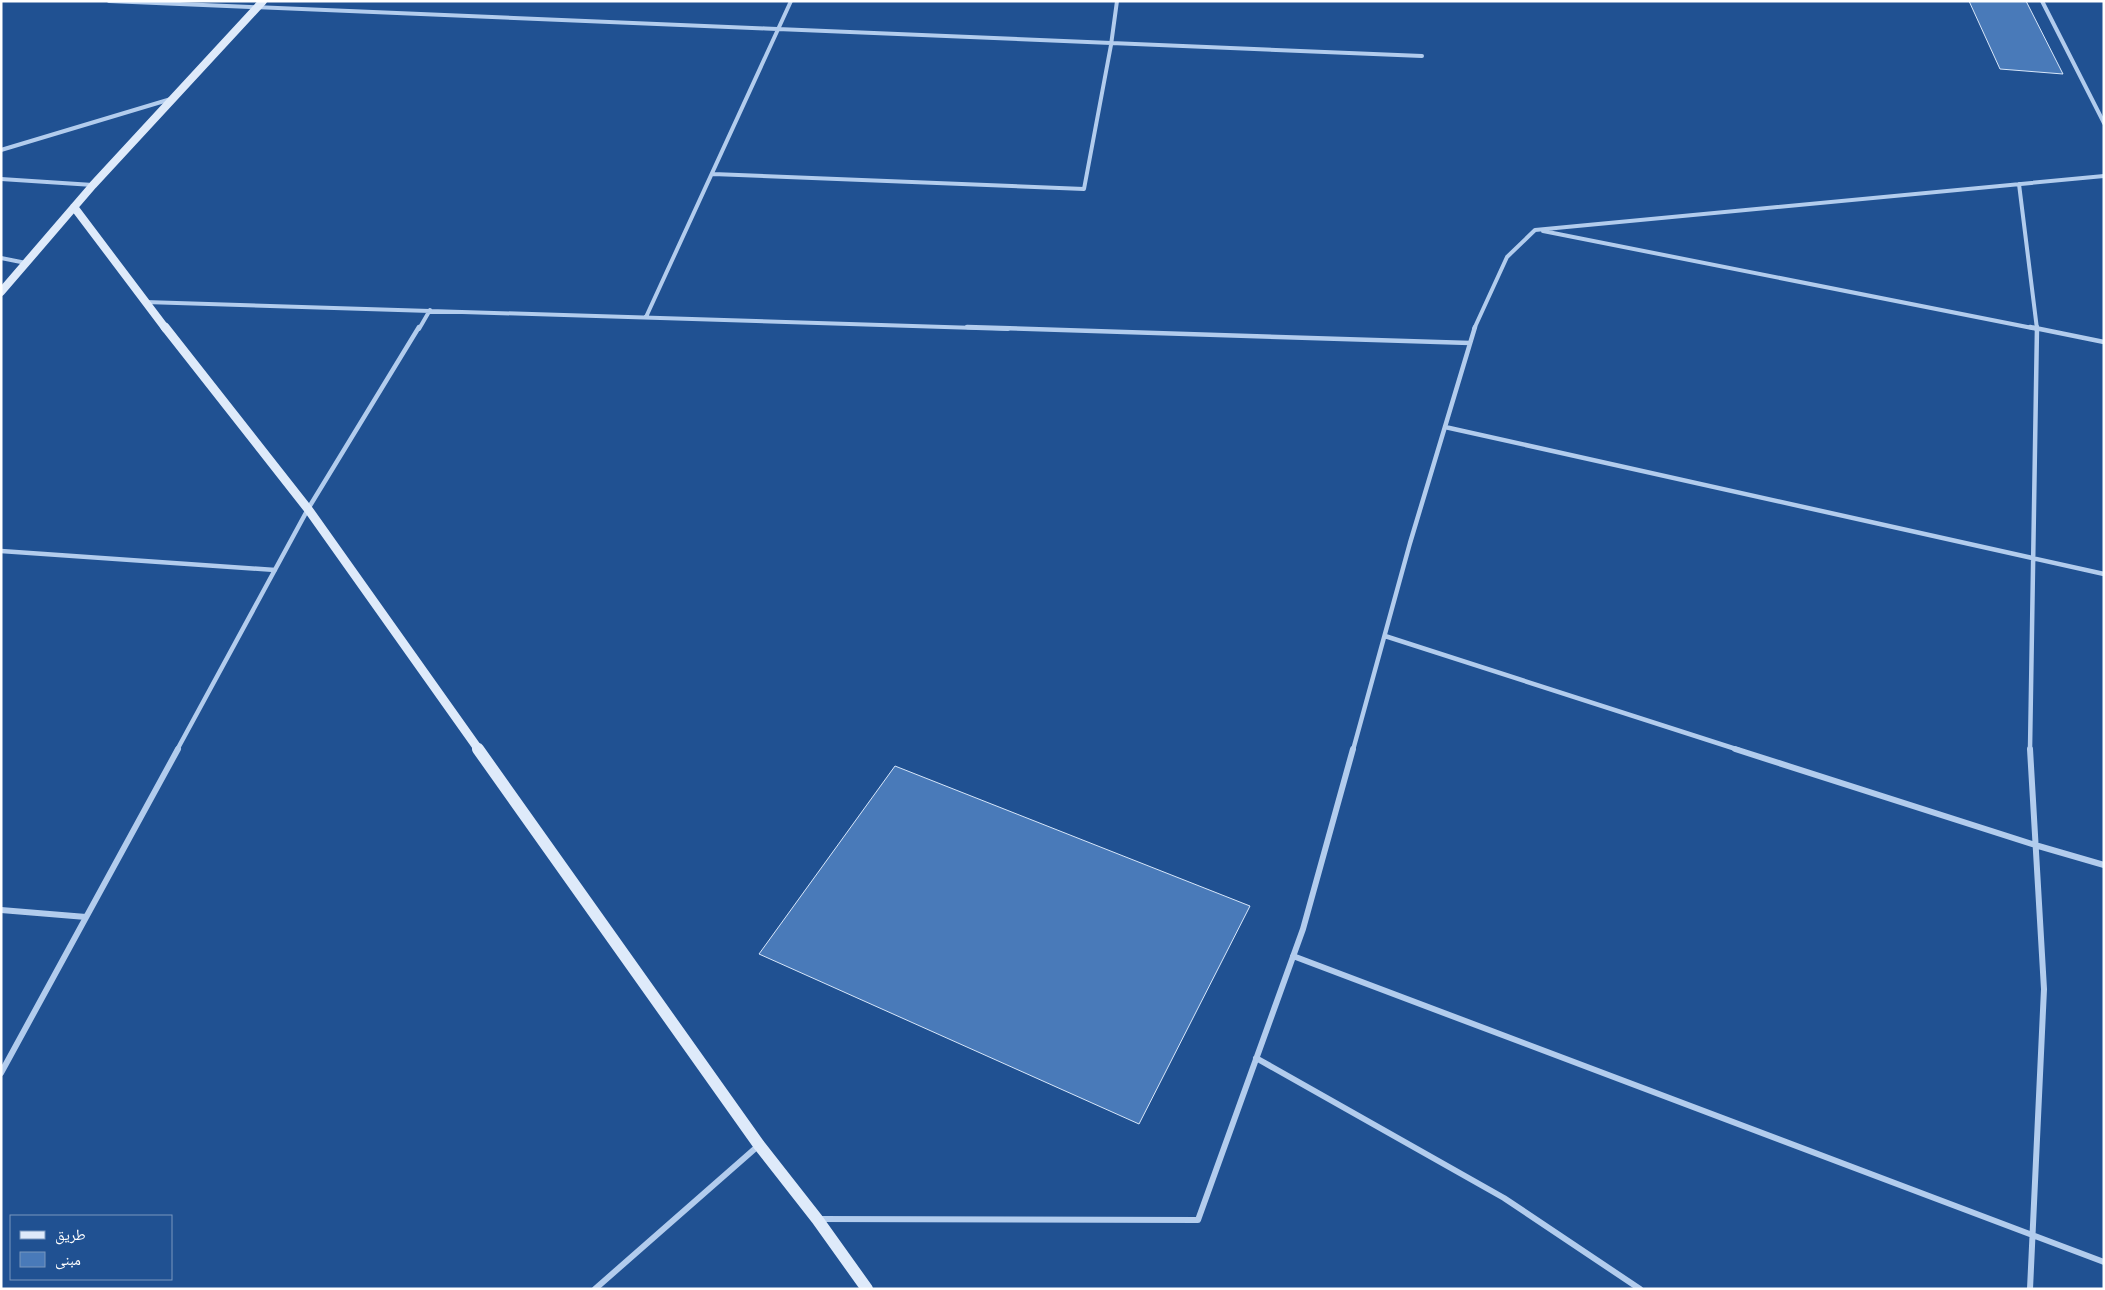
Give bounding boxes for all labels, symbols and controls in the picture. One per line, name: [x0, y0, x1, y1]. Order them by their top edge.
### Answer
legend: [10, 1215, 172, 1280]
text: طريق: [55, 1225, 86, 1245]
text: مبنى: [55, 1250, 81, 1270]

